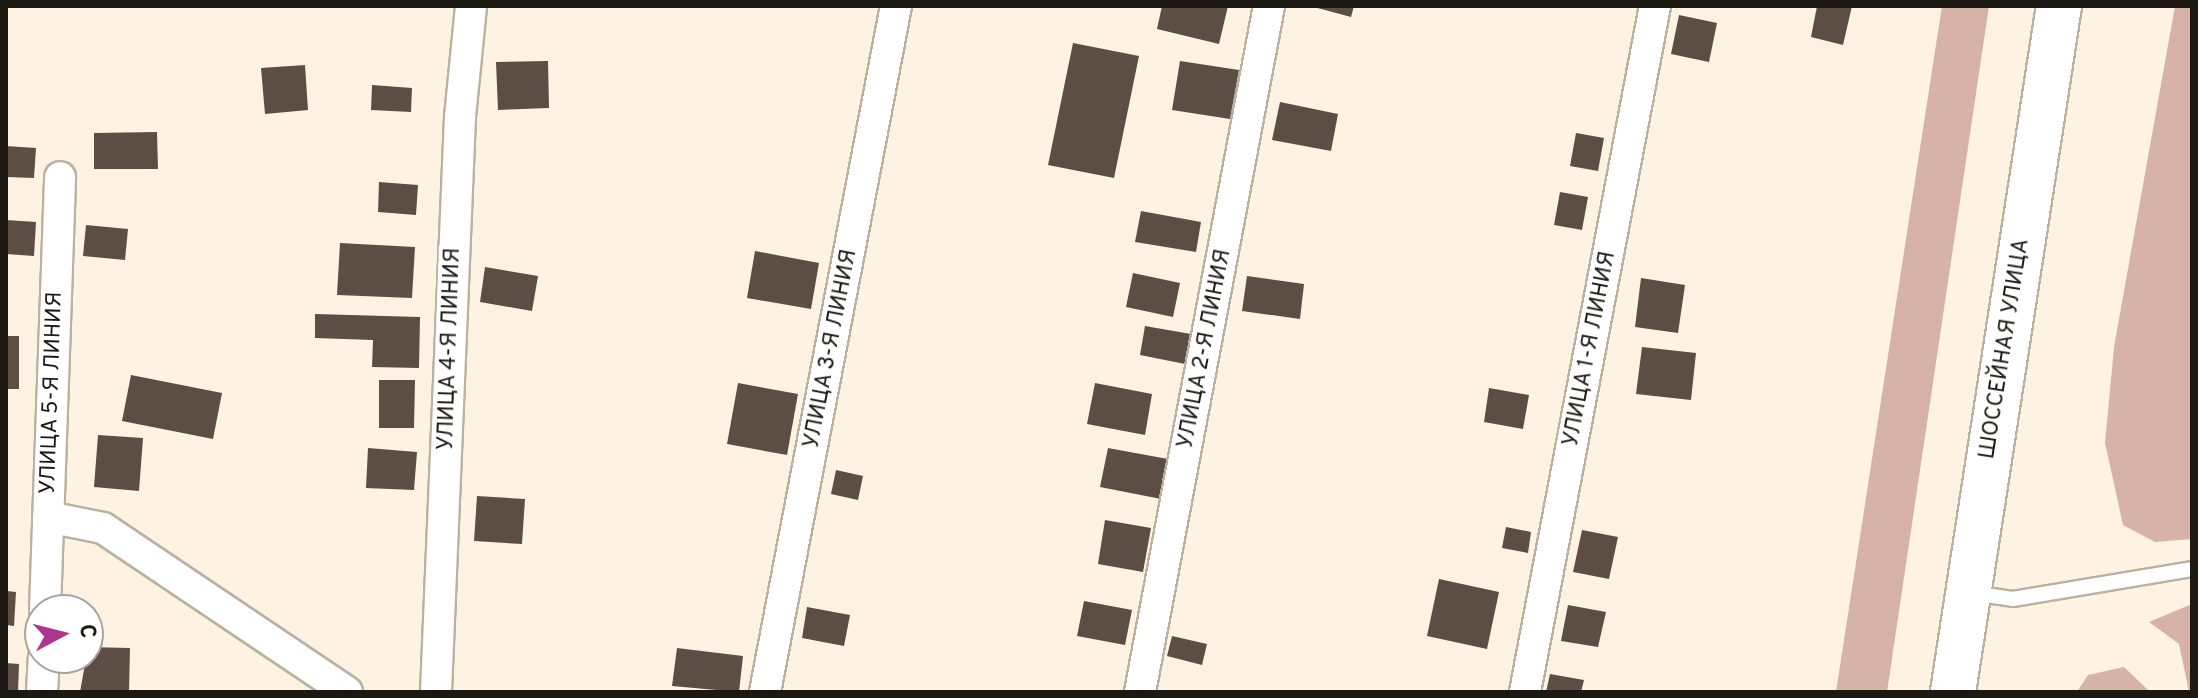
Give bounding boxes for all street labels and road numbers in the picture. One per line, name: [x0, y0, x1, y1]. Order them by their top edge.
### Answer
street label: ШОССЕЙНАЯ УЛИЦА: [1975, 237, 2035, 461]
street label: УЛИЦА 4-Я ЛИНИЯ: [433, 247, 467, 451]
street label: УЛИЦА 3-Я ЛИНИЯ: [799, 247, 863, 451]
street label: УЛИЦА 2-Я ЛИНИЯ: [1173, 247, 1237, 451]
street label: УЛИЦА 1-Я ЛИНИЯ: [1558, 249, 1622, 449]
street label: УЛИЦА 5-Я ЛИНИЯ: [35, 291, 69, 495]

